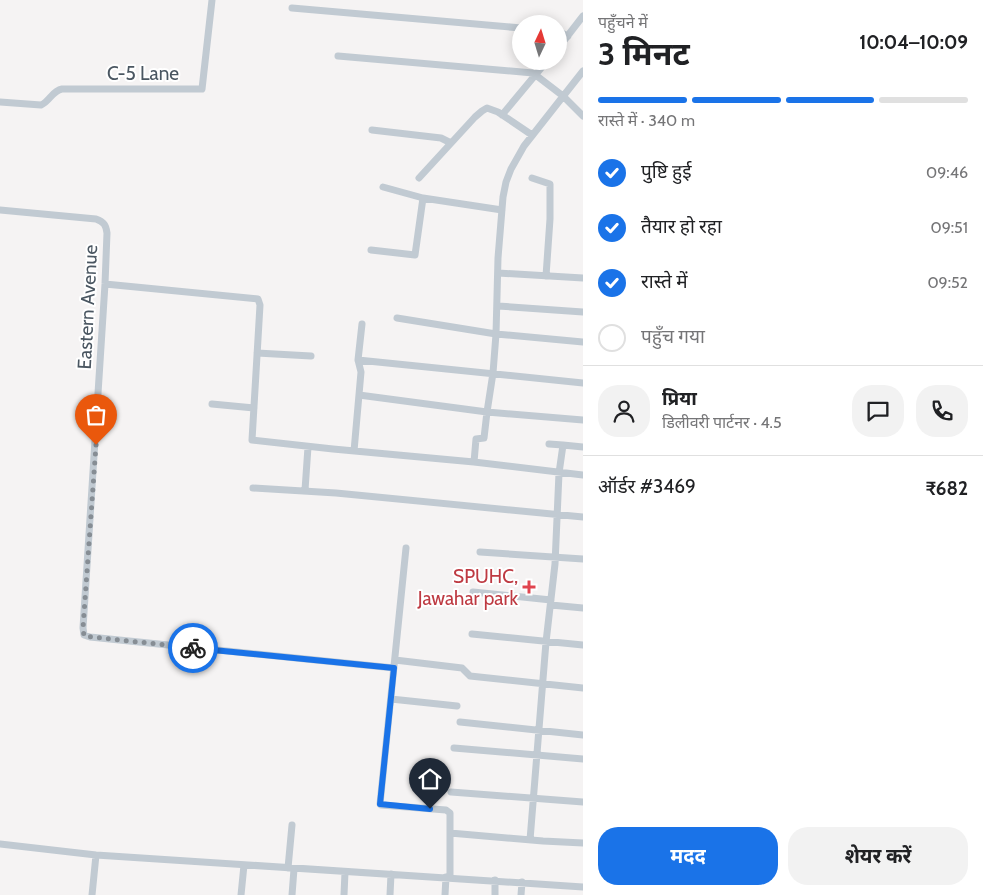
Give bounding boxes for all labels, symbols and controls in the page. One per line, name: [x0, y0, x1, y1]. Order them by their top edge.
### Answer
text: पहुँचने में: [598, 13, 648, 32]
north arrow: [512, 15, 568, 70]
map controls: [512, 15, 567, 70]
text: 10:04–10:09: [859, 31, 968, 54]
text: 3 मिनट: [598, 34, 690, 73]
street label: C-5 Lane: [107, 62, 179, 85]
text: रास्ते में · 340 m: [598, 111, 695, 130]
icon: check: [598, 159, 626, 187]
text: पुष्टि हुई: [641, 160, 692, 183]
text: 09:46: [926, 163, 968, 182]
icon: check: [598, 214, 626, 242]
text: तैयार हो रहा: [641, 215, 722, 238]
text: 09:51: [931, 218, 968, 237]
street label: Eastern Avenue: [73, 244, 102, 370]
icon: check: [598, 269, 626, 297]
text: रास्ते में: [641, 270, 688, 293]
text: 09:52: [927, 273, 968, 292]
text: पहुँच गया: [641, 325, 705, 348]
button: person: [598, 385, 650, 437]
button: chat: [852, 385, 904, 437]
button: phone: [916, 385, 968, 437]
text: प्रिया: [662, 387, 697, 410]
pin: [75, 394, 117, 445]
icon: bag: [82, 401, 110, 429]
text: डिलीवरी पार्टनर · 4.5: [662, 413, 782, 432]
text: ऑर्डर #3469: [598, 475, 696, 498]
text: ₹682: [925, 477, 968, 500]
place label: SPUHC, Jawahar park: [417, 565, 518, 610]
marker: SPUHC, Jawahar park: [522, 580, 536, 594]
courier: [168, 623, 218, 673]
icon: bike: [179, 634, 207, 662]
pin: [409, 758, 451, 809]
icon: home: [416, 765, 444, 793]
button: मदद: [598, 827, 778, 885]
button: शेयर करें: [788, 827, 968, 885]

